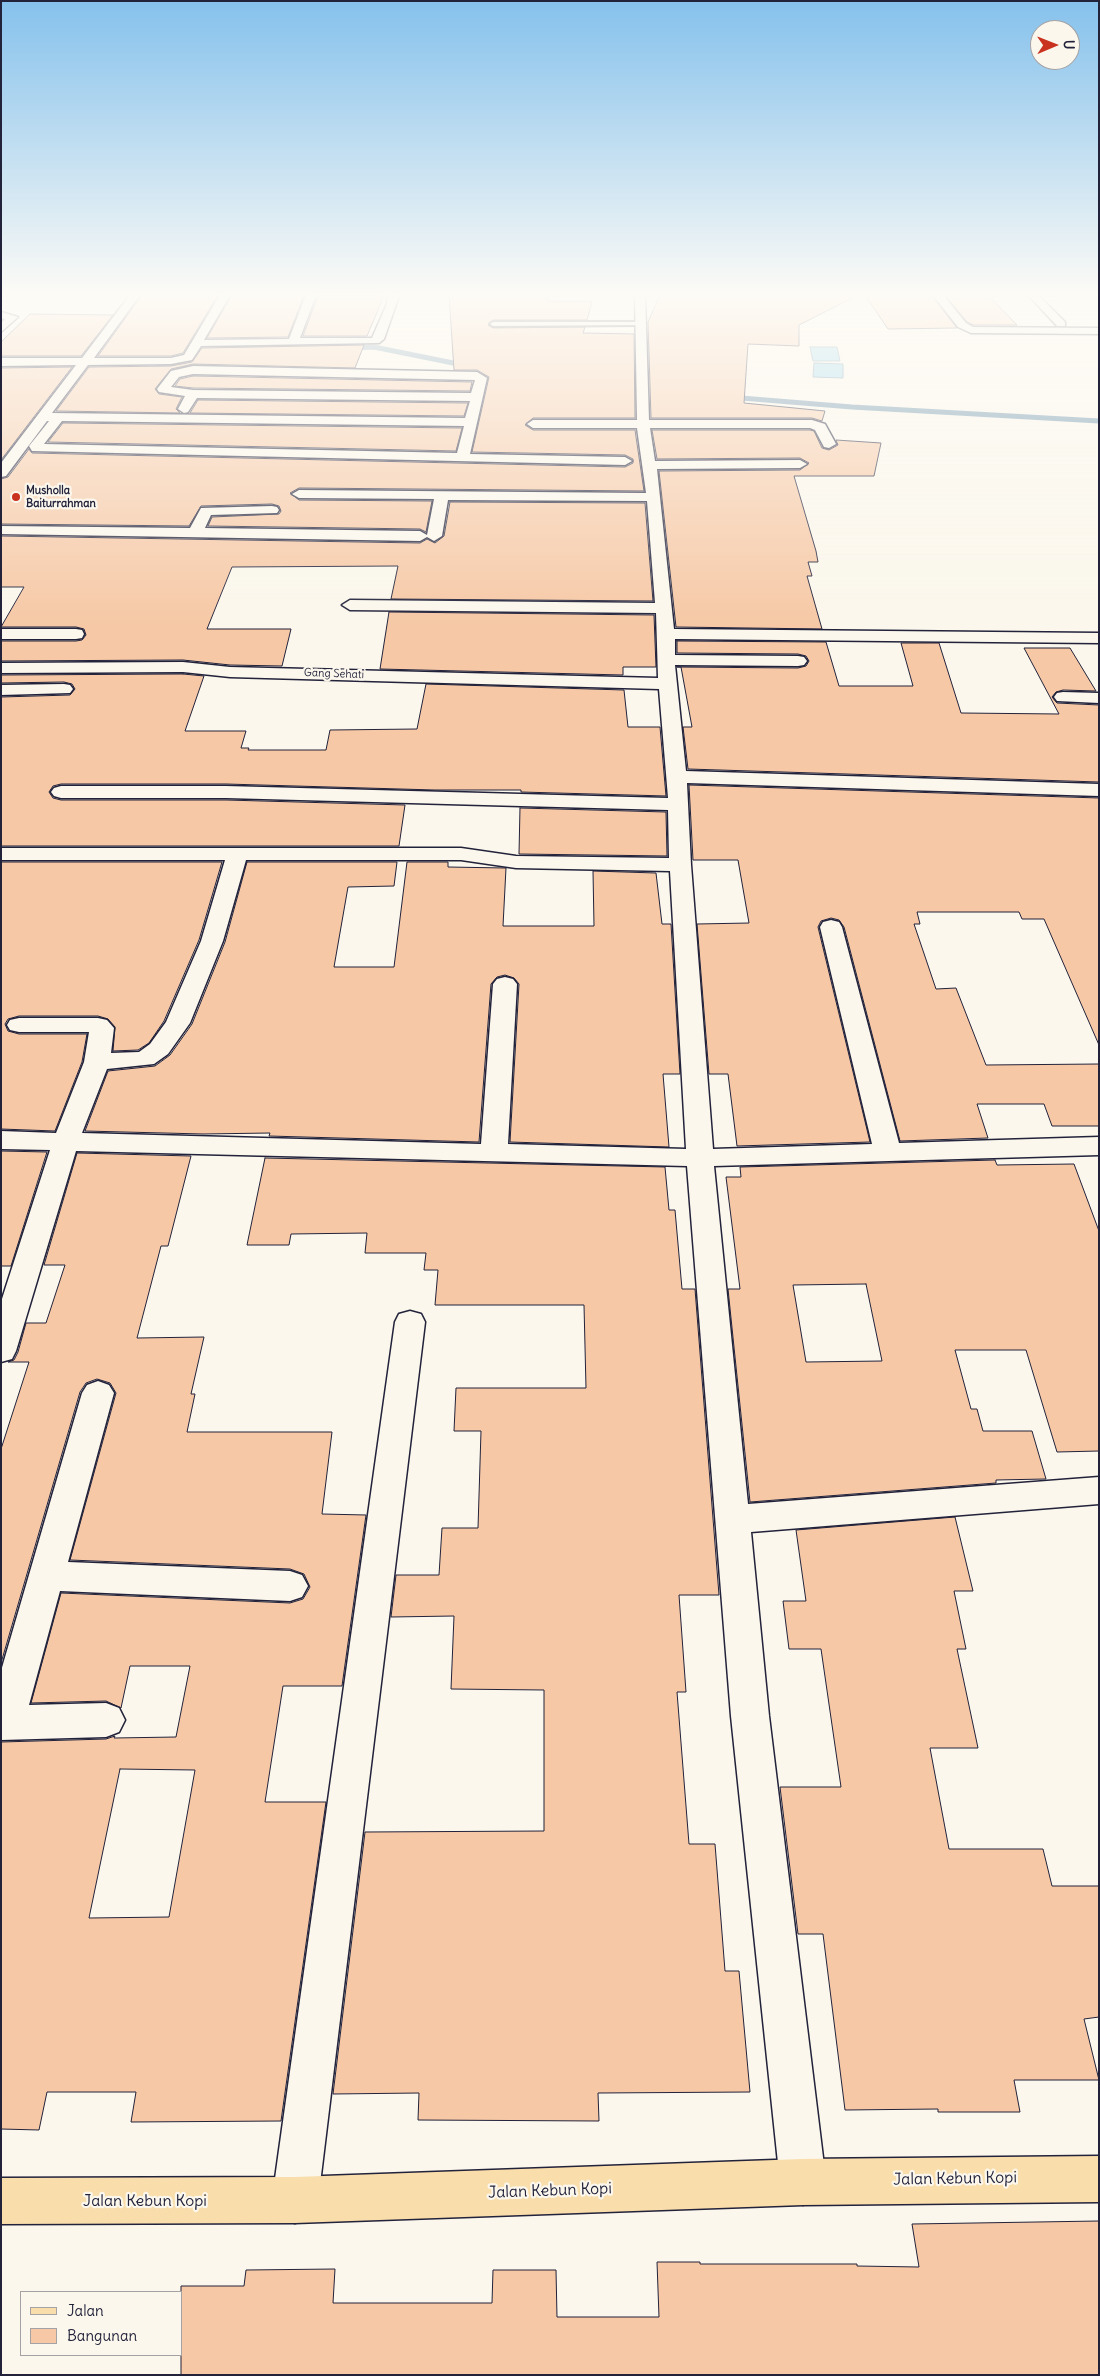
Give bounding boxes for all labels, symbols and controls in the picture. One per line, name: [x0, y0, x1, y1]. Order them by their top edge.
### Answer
north arrow: [1030, 20, 1080, 70]
text: U: [1060, 40, 1078, 50]
place label: Musholla Baiturrahman: [26, 484, 96, 510]
marker: Musholla Baiturrahman: [10, 491, 22, 503]
street label: Gang Sehati: [304, 666, 364, 682]
street label: Jalan Kebun Kopi: [893, 2168, 1017, 2190]
street label: Jalan Kebun Kopi: [488, 2179, 612, 2203]
street label: Jalan Kebun Kopi: [83, 2191, 207, 2211]
legend: [20, 2291, 182, 2356]
text: Jalan: [67, 2301, 104, 2320]
text: Bangunan: [67, 2326, 137, 2345]

